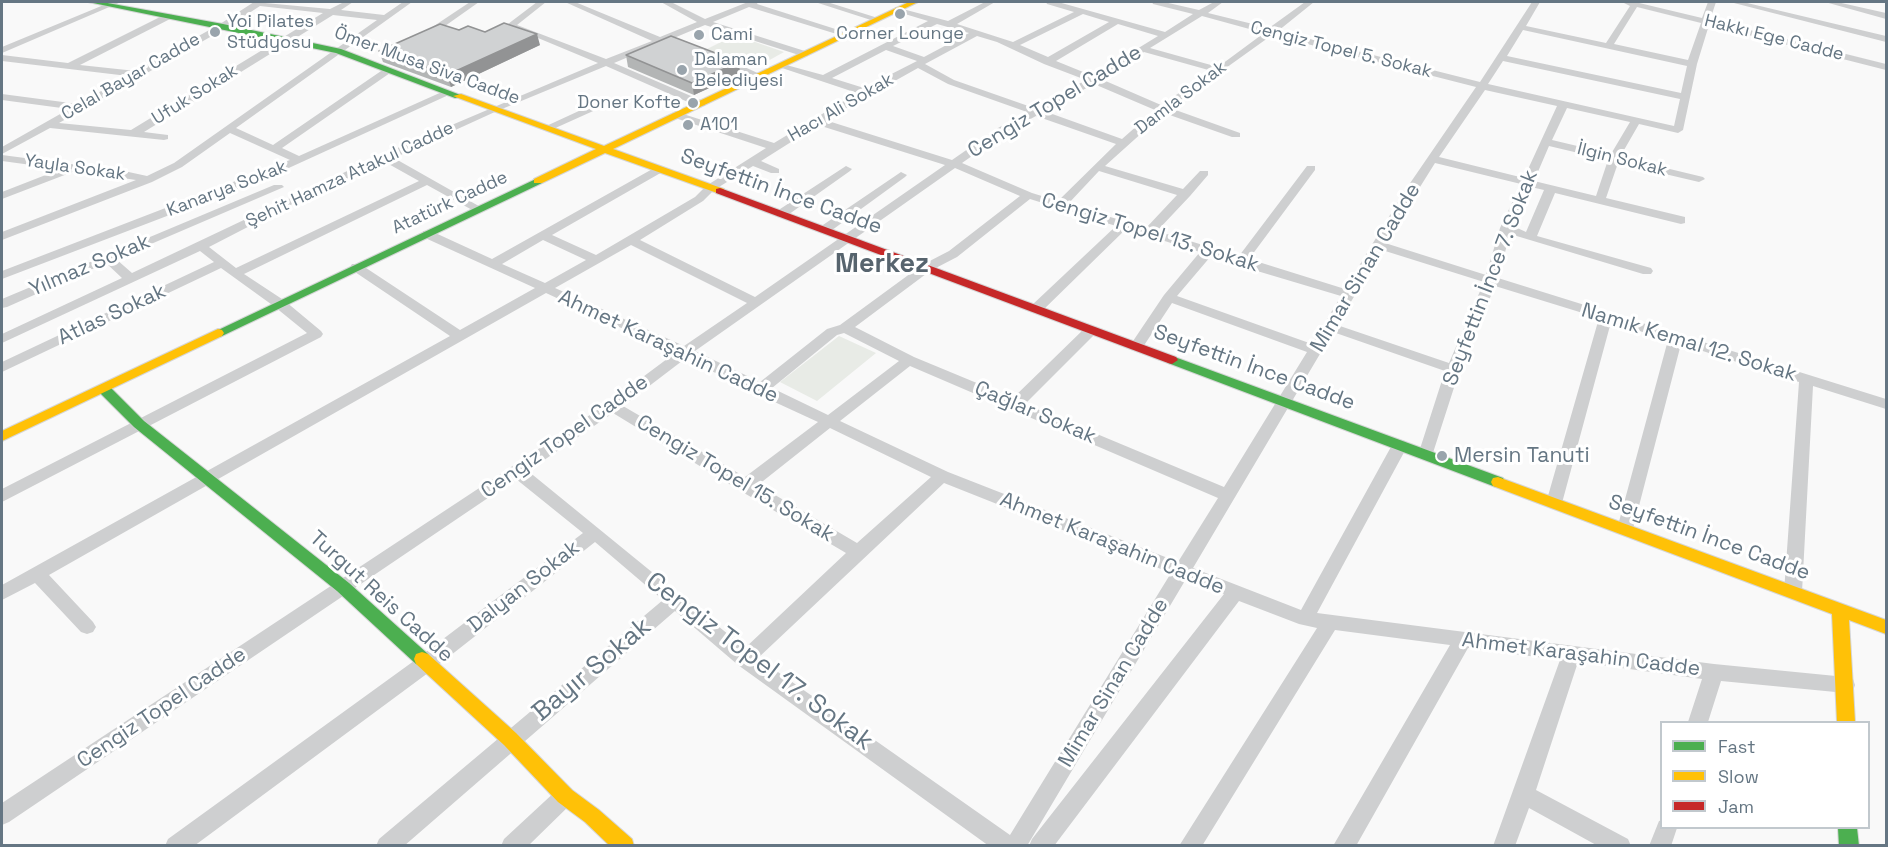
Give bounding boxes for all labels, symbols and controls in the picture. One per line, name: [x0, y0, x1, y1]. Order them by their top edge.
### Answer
marker: Corner Lounge: [893, 7, 907, 21]
street label: Hakkı Ege Cadde: [1702, 10, 1846, 66]
place label: Yoi Pilates Stüdyosu: [227, 11, 314, 54]
street label: Cengiz Topel 5. Sokak: [1248, 17, 1434, 83]
street label: Ömer Musa Siva Cadde: [331, 22, 523, 110]
place label: Corner Lounge: [836, 23, 964, 45]
place label: Cami: [711, 24, 753, 46]
marker: Yoi Pilates Stüdyosu: [208, 25, 222, 39]
marker: Cami: [692, 28, 706, 42]
street label: Celal Bayar Cadde: [58, 29, 204, 125]
street label: Cengiz Topel Cadde: [964, 40, 1146, 164]
place label: Dalaman Belediyesi: [694, 49, 783, 92]
street label: Damla Sokak: [1131, 57, 1231, 139]
street label: Ufuk Sokak: [148, 60, 242, 130]
marker: Dalaman Belediyesi: [675, 63, 689, 77]
street label: Hacı Ali Sokak: [784, 69, 898, 147]
place label: Doner Kofte: [577, 92, 681, 114]
marker: Doner Kofte: [686, 96, 700, 110]
place label: A101: [700, 114, 738, 136]
street label: Şehit Hamza Atakul Cadde: [243, 117, 457, 233]
marker: A101: [681, 118, 695, 132]
street label: İlgin Sokak: [1575, 138, 1669, 182]
street label: Seyfettin İnce Cadde: [677, 144, 885, 240]
street label: Yayla Sokak: [23, 150, 127, 186]
street label: Kanarya Sokak: [164, 156, 290, 222]
street label: Atatürk Cadde: [389, 167, 511, 239]
street label: Seyfettin İnce 7. Sokak: [1438, 167, 1544, 389]
street label: Mimar Sinan Cadde: [1306, 179, 1426, 357]
street label: Cengiz Topel 13. Sokak: [1038, 188, 1262, 278]
street label: Yılmaz Sokak: [26, 229, 154, 303]
district label: Merkez: [835, 249, 929, 281]
street label: Atlas Sokak: [54, 279, 170, 351]
street label: Ahmet Karaşahin Cadde: [554, 285, 782, 409]
street label: Namık Kemal 12. Sokak: [1578, 298, 1800, 388]
street label: Seyfettin İnce Cadde: [1150, 320, 1358, 416]
street label: Cengiz Topel Cadde: [477, 370, 653, 504]
street label: Çağlar Sokak: [970, 376, 1100, 450]
street label: Cengiz Topel 15. Sokak: [632, 410, 838, 548]
place label: Mersin Tanuti: [1454, 443, 1590, 469]
marker: Mersin Tanuti: [1435, 449, 1449, 463]
street label: Ahmet Karaşahin Cadde: [996, 487, 1228, 601]
street label: Seyfettin İnce Cadde: [1605, 490, 1813, 586]
street label: Turgut Reis Cadde: [304, 526, 458, 668]
street label: Dalyan Sokak: [463, 536, 585, 638]
street label: Cengiz Topel 17. Sokak: [639, 566, 879, 758]
street label: Mimar Sinan Cadde: [1054, 594, 1174, 772]
street label: Bayır Sokak: [526, 611, 658, 729]
street label: Ahmet Karaşahin Cadde: [1460, 628, 1702, 682]
street label: Cengiz Topel Cadde: [73, 642, 251, 774]
legend: [1660, 721, 1870, 829]
text: Fast: [1718, 735, 1755, 758]
text: Slow: [1718, 765, 1759, 788]
text: Jam: [1718, 795, 1754, 818]

